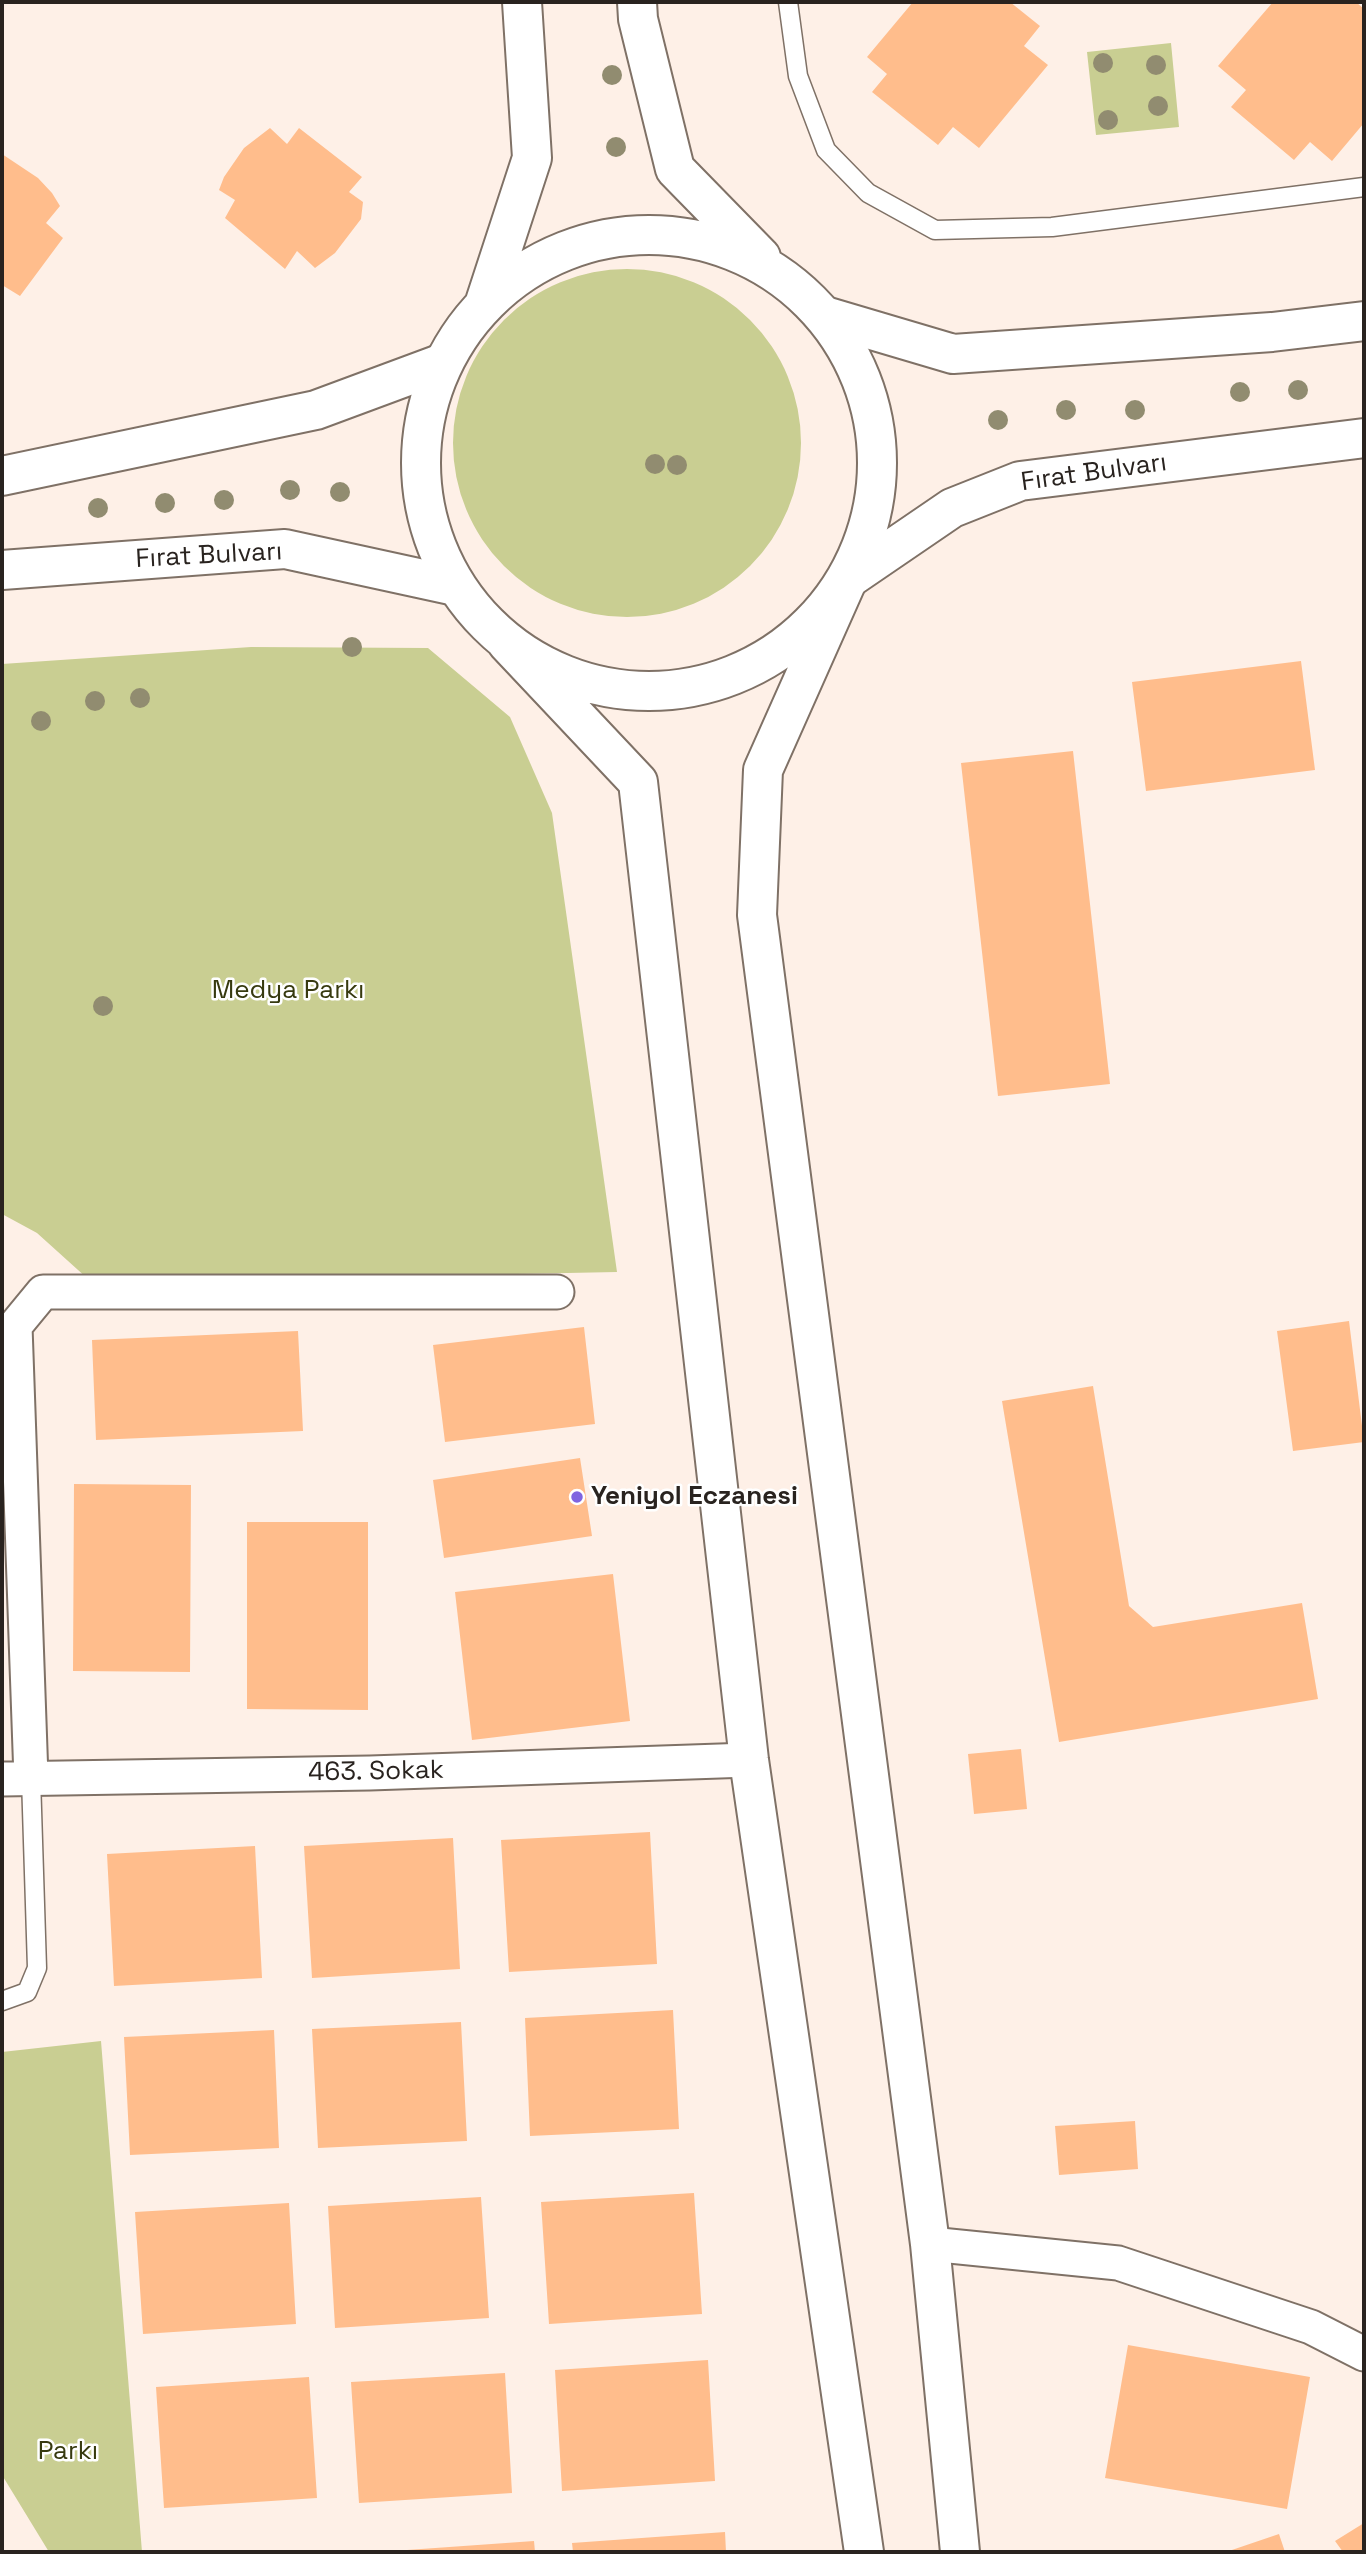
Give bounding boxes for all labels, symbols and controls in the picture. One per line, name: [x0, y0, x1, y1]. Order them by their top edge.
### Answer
street label: Fırat Bulvarı: [1019, 447, 1169, 499]
street label: Fırat Bulvarı: [135, 537, 283, 575]
park label: Medya Parkı: [212, 975, 364, 1007]
place label: Yeniyol Eczanesi: [591, 1481, 798, 1513]
marker: Yeniyol Eczanesi: [569, 1489, 585, 1505]
street label: 463. Sokak: [308, 1755, 444, 1789]
park label: Parkı: [38, 2436, 98, 2468]

